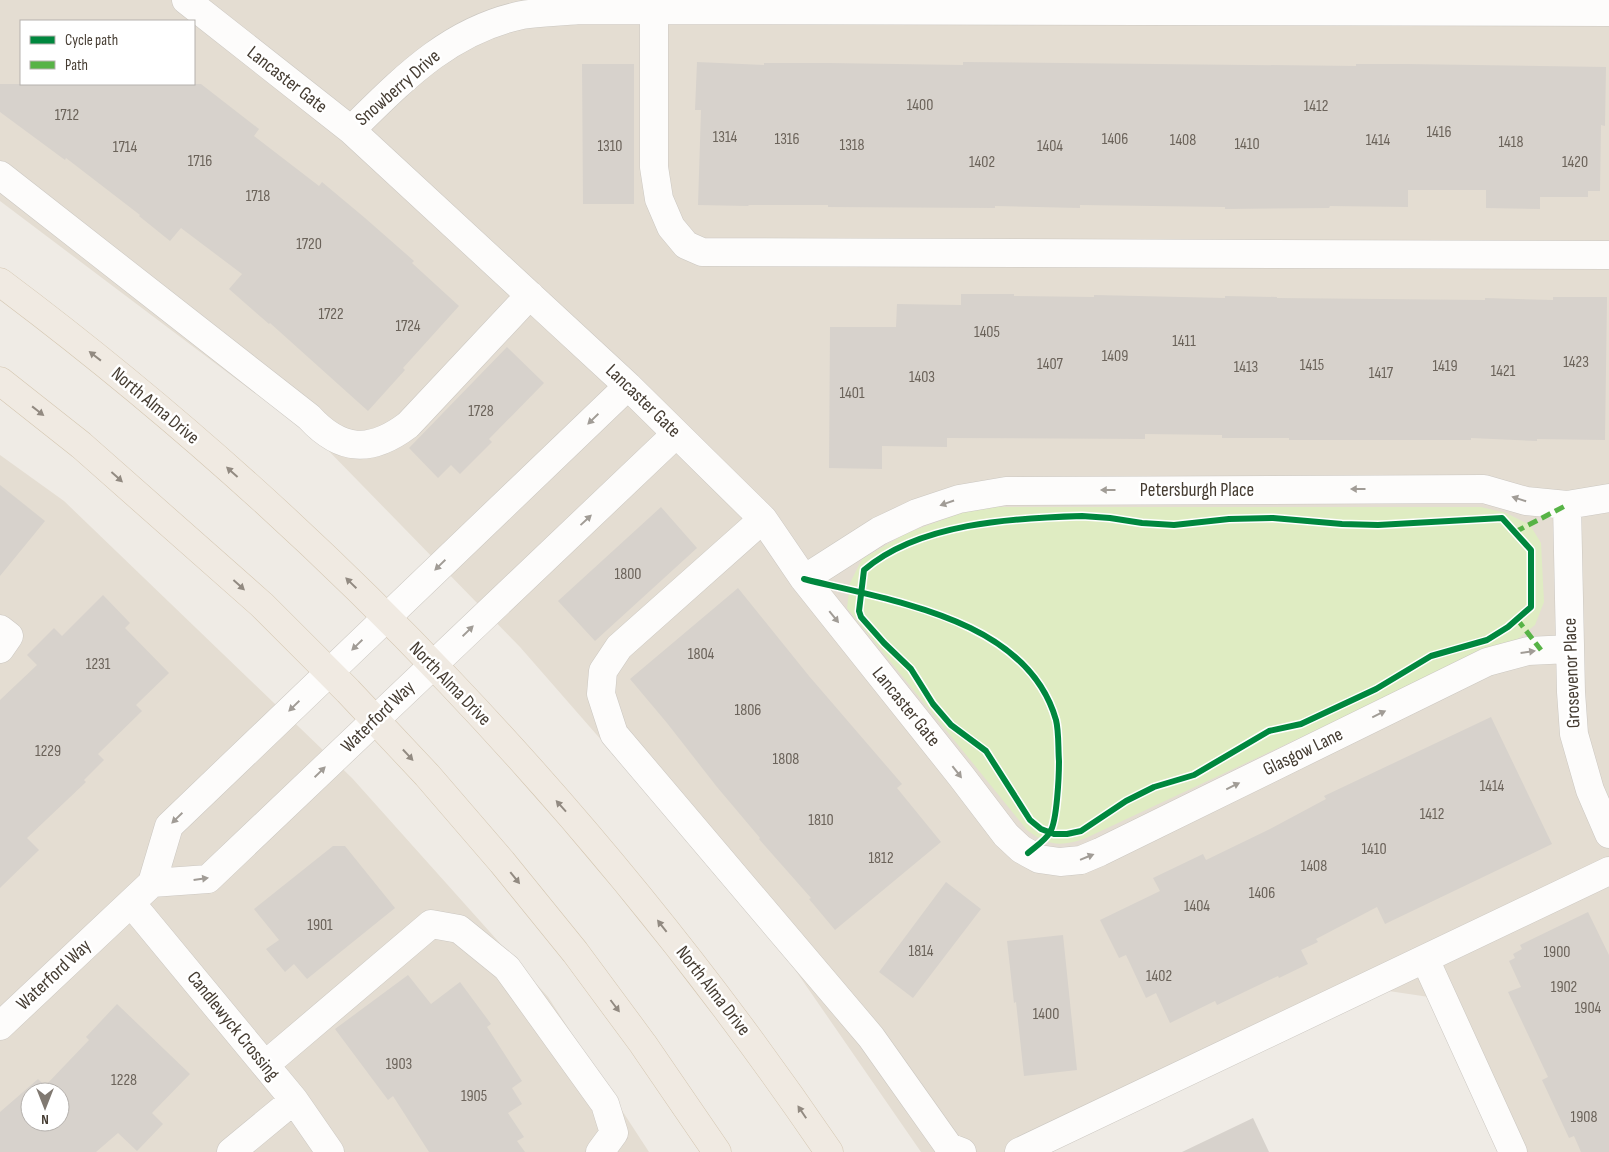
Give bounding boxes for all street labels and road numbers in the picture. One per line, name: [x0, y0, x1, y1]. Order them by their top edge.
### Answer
street label: Lancaster Gate: [242, 41, 332, 119]
street label: Snowberry Drive: [351, 45, 445, 131]
street label: Lancaster Gate: [601, 359, 685, 443]
street label: North Alma Drive: [106, 363, 204, 449]
street label: Petersburgh Place: [1140, 479, 1254, 502]
street label: Grosevenor Place: [1559, 618, 1585, 728]
street label: North Alma Drive: [404, 637, 496, 731]
street label: Lancaster Gate: [867, 663, 945, 751]
street label: Waterford Way: [336, 676, 420, 758]
street label: Glasgow Lane: [1259, 723, 1347, 781]
street label: Waterford Way: [12, 934, 97, 1015]
street label: North Alma Drive: [671, 941, 755, 1041]
street label: Candlewyck Crossing: [182, 967, 284, 1086]

